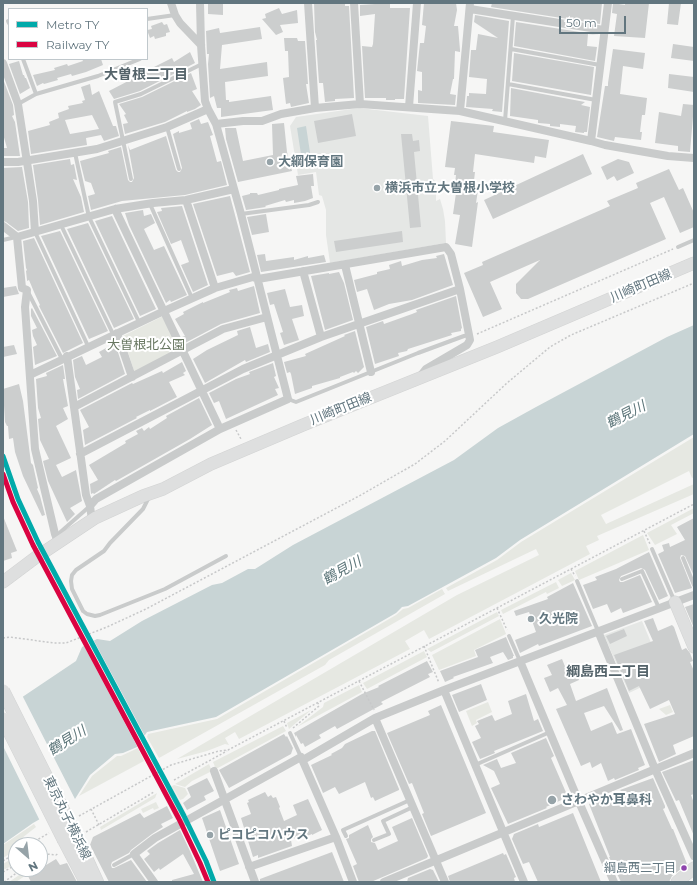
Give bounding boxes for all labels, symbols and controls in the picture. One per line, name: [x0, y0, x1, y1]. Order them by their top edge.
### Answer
legend: [8, 8, 148, 60]
scale bar: [561, 8, 628, 34]
text: 50 m: [566, 15, 597, 30]
text: Metro TY: [46, 17, 99, 32]
text: Railway TY: [46, 37, 109, 52]
district label: 大曽根二丁目: [104, 67, 188, 83]
place label: 大綱保育園: [278, 154, 343, 170]
marker: 大綱保育園: [265, 157, 275, 167]
place label: 横浜市立大曽根小学校: [385, 180, 515, 196]
marker: 横浜市立大曽根小学校: [372, 183, 382, 193]
street label: 川崎町田線: [608, 266, 674, 306]
park label: 大曽根北公園: [107, 337, 185, 353]
street label: 川崎町田線: [308, 390, 374, 428]
water label: 鶴見川: [603, 398, 649, 432]
water label: 鶴見川: [320, 553, 364, 589]
place label: 久光院: [539, 611, 578, 627]
marker: 久光院: [526, 614, 536, 624]
district label: 綱島西二丁目: [566, 664, 650, 680]
water label: 鶴見川: [45, 723, 89, 759]
street label: 東京丸子横浜線: [40, 774, 94, 862]
place label: さわやか耳鼻科: [561, 792, 652, 808]
marker: さわやか耳鼻科: [546, 794, 558, 806]
place label: ピコピコハウス: [218, 827, 309, 843]
marker: ピコピコハウス: [205, 830, 215, 840]
north arrow: [8, 837, 48, 877]
text: N: [26, 858, 40, 875]
place label: 綱島西二丁目: [604, 861, 676, 875]
marker: 綱島西二丁目: [679, 863, 689, 873]

